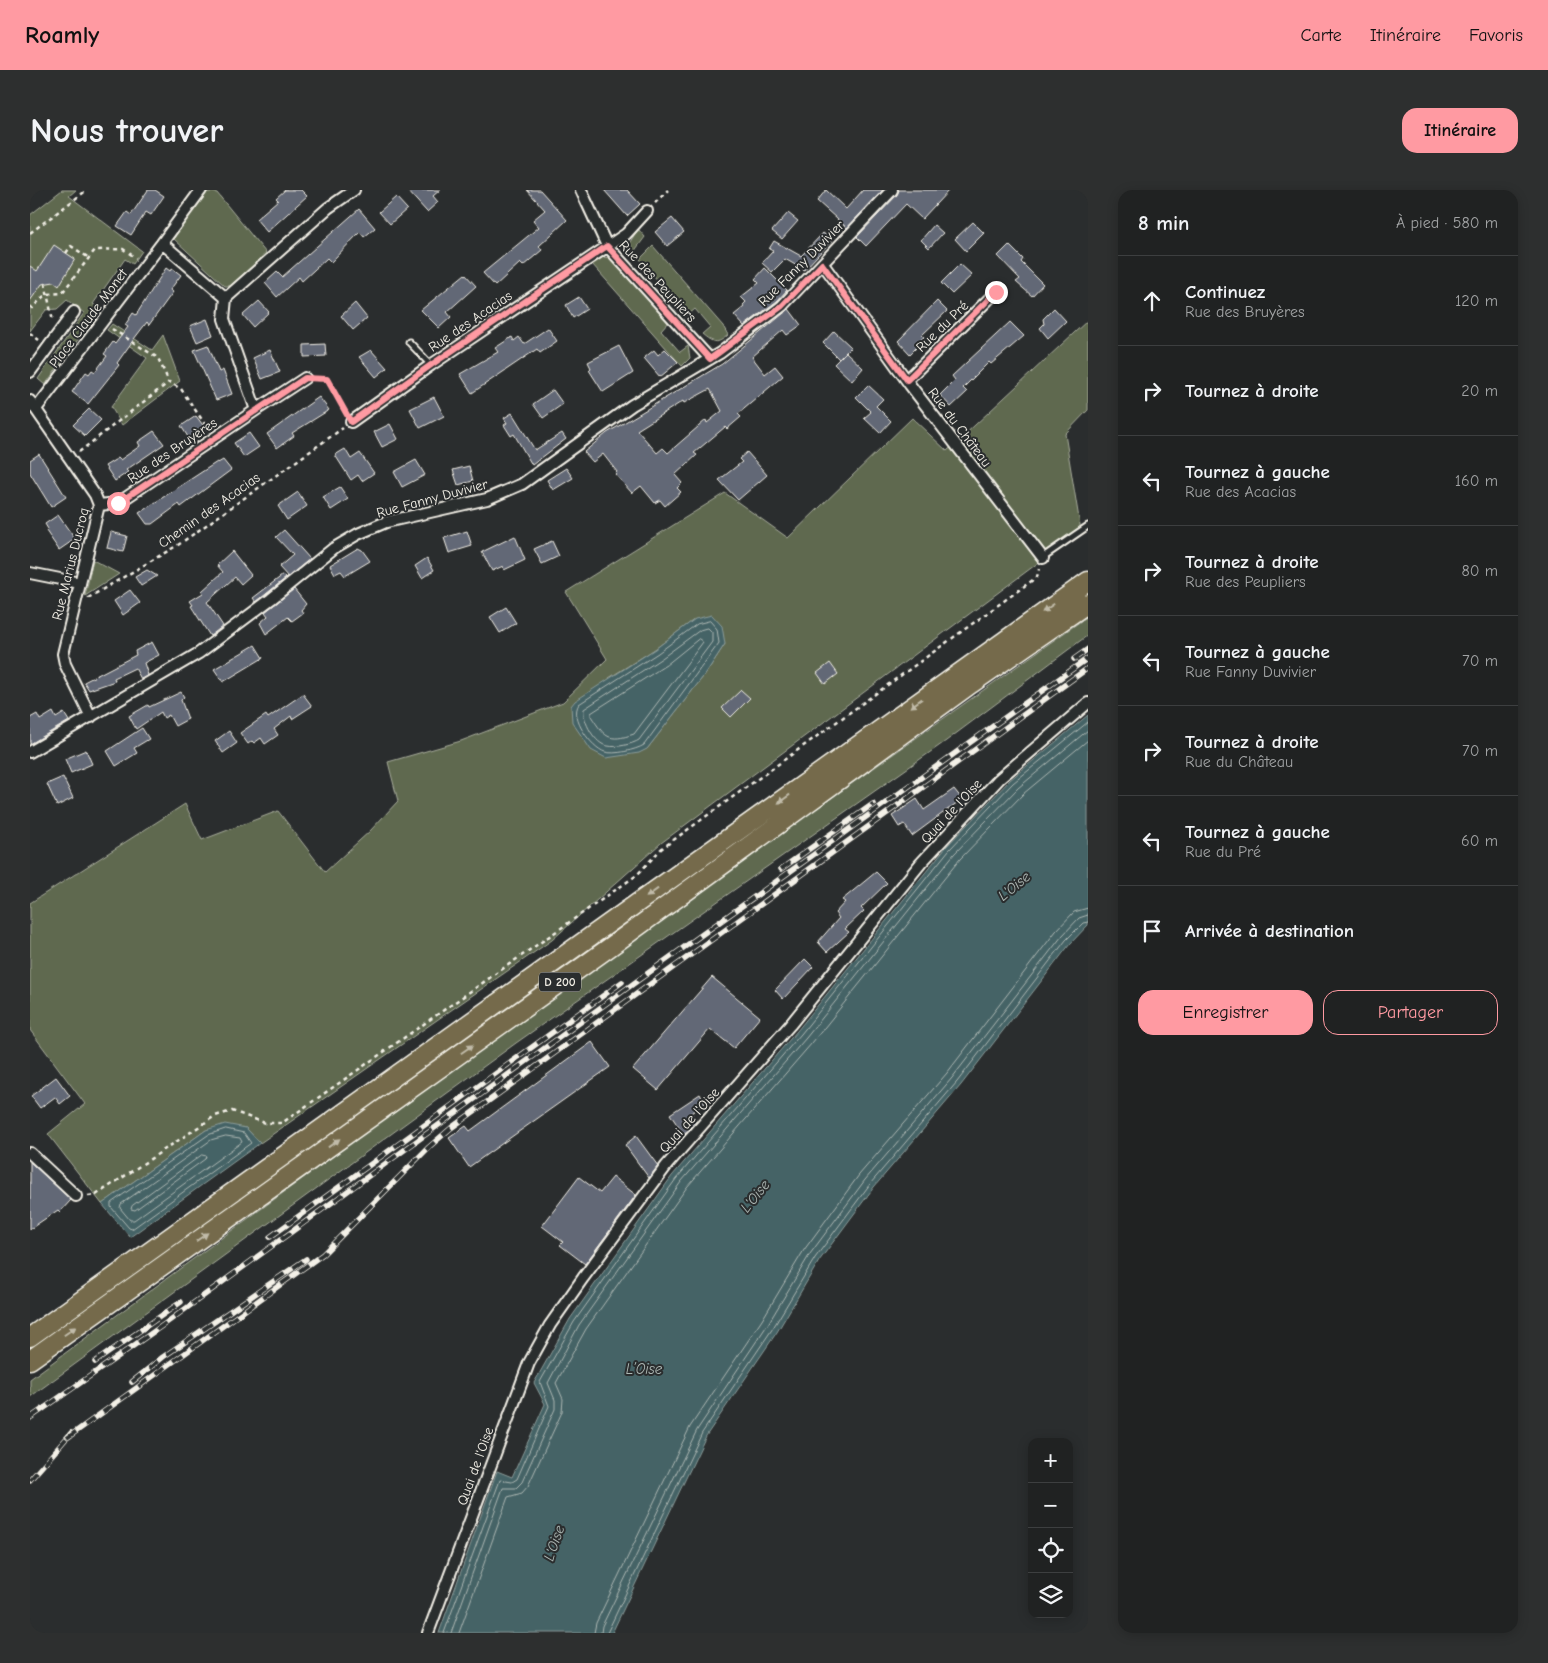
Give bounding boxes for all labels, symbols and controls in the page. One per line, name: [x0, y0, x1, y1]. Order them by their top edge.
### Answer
text: Roamly: [25, 21, 99, 49]
text: Carte: [1301, 25, 1342, 46]
text: Itinéraire: [1370, 25, 1441, 46]
text: Favoris: [1469, 25, 1523, 46]
button: Itinéraire: [1402, 108, 1518, 153]
text: Nous trouver: [30, 110, 223, 151]
text: 8 min: [1138, 211, 1189, 235]
text: À pied · 580 m: [1396, 214, 1498, 232]
street label: Rue Fanny Duvivier: [755, 216, 848, 310]
street label: Rue des Peupliers: [615, 237, 700, 326]
street label: Place Claude Monet: [46, 265, 132, 371]
route end: [985, 281, 1008, 304]
text: Continuez: [1185, 281, 1265, 303]
street label: Rue des Acacias: [425, 287, 515, 356]
icon: ahead: [1138, 287, 1166, 315]
text: 120 m: [1455, 292, 1498, 310]
street label: Rue du Pré: [913, 297, 972, 356]
text: Rue des Bruyères: [1185, 303, 1305, 321]
icon: right: [1138, 377, 1166, 405]
text: Tournez à droite: [1185, 380, 1319, 402]
text: 20 m: [1461, 382, 1498, 400]
street label: Rue du Château: [924, 384, 995, 470]
street label: Rue des Bruyères: [124, 414, 221, 487]
text: Tournez à gauche: [1185, 461, 1330, 483]
icon: left: [1138, 467, 1166, 495]
street label: Chemin des Acacias: [155, 469, 264, 552]
text: 160 m: [1455, 472, 1498, 490]
street label: Rue Fanny Duvivier: [375, 475, 490, 522]
text: Rue des Acacias: [1185, 483, 1296, 501]
route start: [107, 492, 130, 515]
street label: Rue Marius Ducroq: [48, 506, 93, 622]
text: Tournez à droite: [1185, 551, 1319, 573]
icon: right: [1138, 557, 1166, 585]
text: 80 m: [1461, 562, 1498, 580]
text: Rue des Peupliers: [1185, 573, 1306, 591]
one-way arrow: [1041, 603, 1055, 613]
text: Tournez à gauche: [1185, 641, 1330, 663]
icon: left: [1138, 647, 1166, 675]
text: 70 m: [1462, 652, 1498, 670]
text: Rue Fanny Duvivier: [1185, 663, 1316, 681]
one-way arrow: [910, 698, 923, 709]
text: Tournez à droite: [1185, 731, 1319, 753]
icon: right: [1138, 737, 1166, 765]
text: 70 m: [1462, 742, 1498, 760]
text: Rue du Château: [1185, 753, 1293, 771]
street label: Quai de l'Oise: [917, 776, 986, 847]
one-way arrow: [777, 794, 791, 804]
text: Tournez à gauche: [1185, 821, 1330, 843]
icon: left: [1138, 827, 1166, 855]
text: 60 m: [1461, 832, 1498, 850]
text: Rue du Pré: [1185, 843, 1261, 861]
water label: L'Oise: [994, 867, 1034, 905]
one-way arrow: [645, 888, 659, 898]
icon: arrive: [1138, 917, 1166, 945]
text: Arrivée à destination: [1185, 920, 1354, 942]
road number: D 200: [539, 972, 581, 992]
button: Enregistrer: [1138, 990, 1313, 1035]
button: Partager: [1323, 990, 1498, 1035]
one-way arrow: [460, 1043, 473, 1054]
street label: Quai de l'Oise: [656, 1084, 723, 1157]
one-way arrow: [328, 1138, 341, 1148]
water label: L'Oise: [736, 1176, 774, 1216]
one-way arrow: [195, 1232, 209, 1242]
one-way arrow: [63, 1326, 76, 1337]
water label: L’Oise: [626, 1360, 663, 1378]
street label: Quai de l'Oise: [453, 1425, 497, 1508]
map controls: [1028, 1438, 1073, 1618]
button: +: [1028, 1438, 1073, 1483]
button: −: [1028, 1483, 1073, 1528]
water label: L'Oise: [540, 1522, 569, 1563]
button: locate: [1028, 1528, 1073, 1573]
button: layers: [1028, 1573, 1073, 1618]

